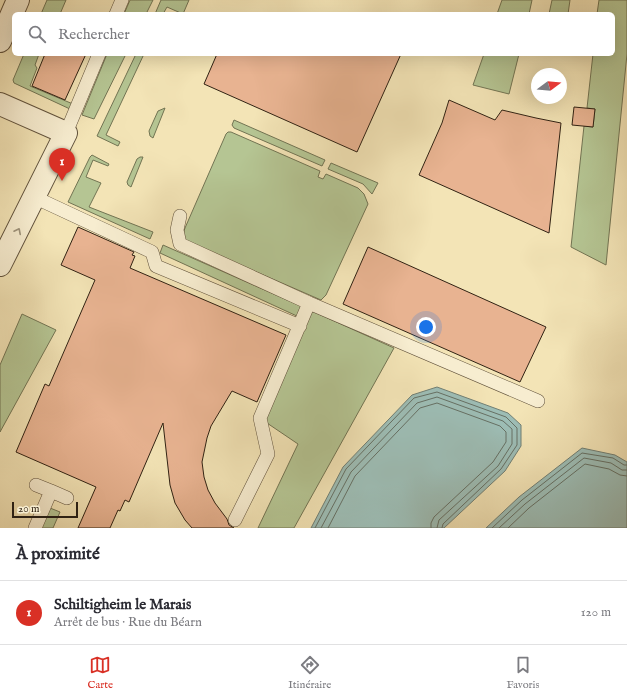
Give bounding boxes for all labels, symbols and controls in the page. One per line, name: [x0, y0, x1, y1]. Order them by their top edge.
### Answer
search box: [12, 12, 615, 56]
icon: search: [26, 23, 48, 45]
text: Rechercher: [58, 25, 130, 44]
north arrow: [531, 68, 567, 104]
pin: 1: [49, 148, 75, 181]
one-way arrow: [13, 227, 21, 235]
your location: [416, 317, 436, 337]
scale bar: [12, 500, 78, 519]
text: 20 m: [18, 502, 39, 516]
text: À proximité: [16, 544, 100, 565]
text: Schiltigheim le Marais: [54, 595, 191, 614]
text: 1: [27, 604, 31, 621]
text: 120 m: [581, 604, 611, 621]
text: Arrêt de bus · Rue du Béarn: [54, 614, 202, 631]
tab: Carte: [88, 654, 113, 692]
tab: Itinéraire: [288, 654, 331, 692]
tab: Favoris: [506, 654, 539, 692]

